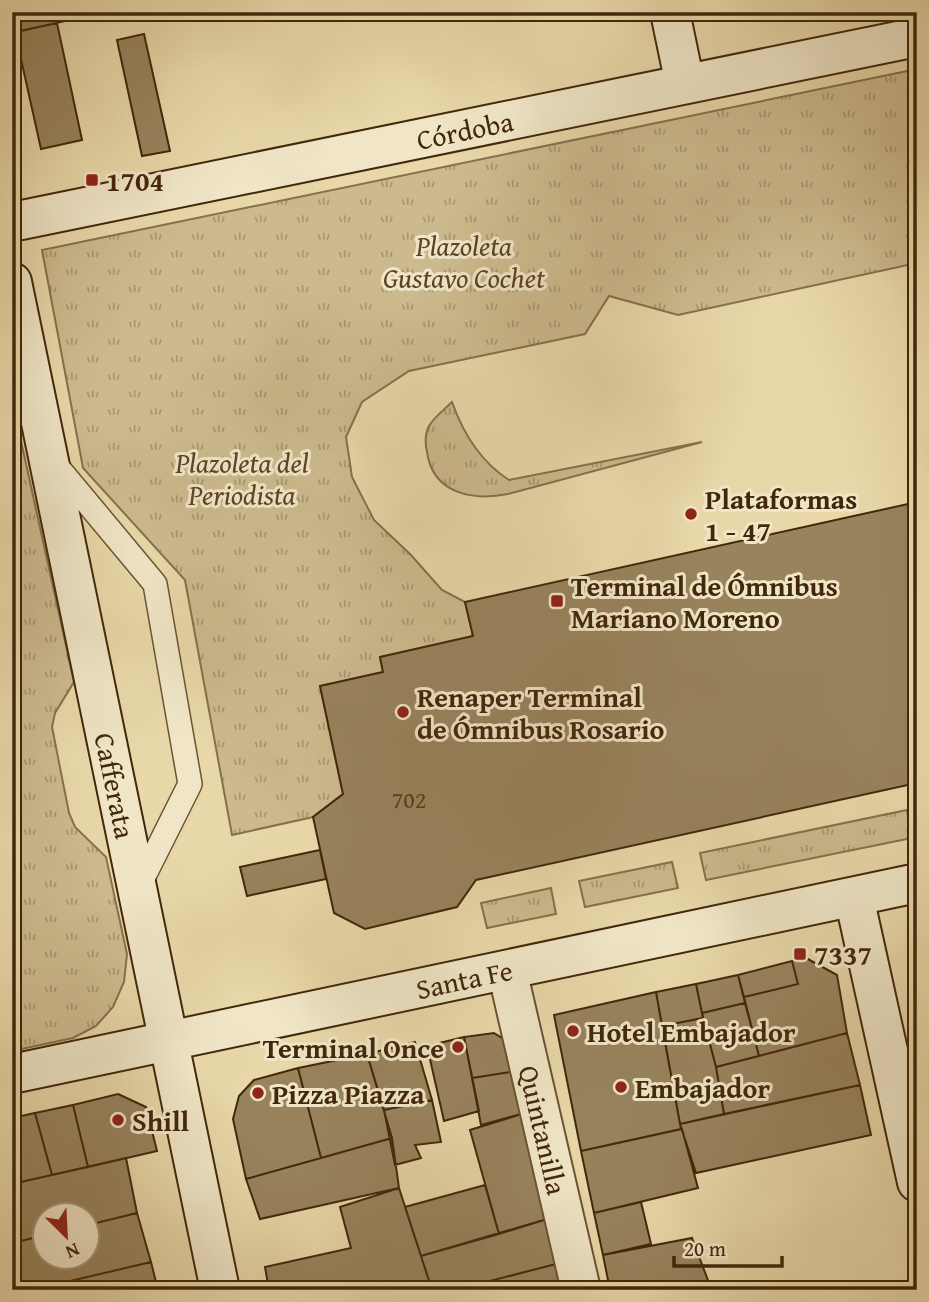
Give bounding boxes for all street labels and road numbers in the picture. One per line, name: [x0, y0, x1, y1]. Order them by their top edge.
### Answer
street label: Córdoba: [413, 99, 517, 159]
street label: Cafferata: [85, 729, 147, 843]
street label: Santa Fe: [412, 948, 516, 1009]
street label: Quintanilla: [509, 1061, 579, 1199]

